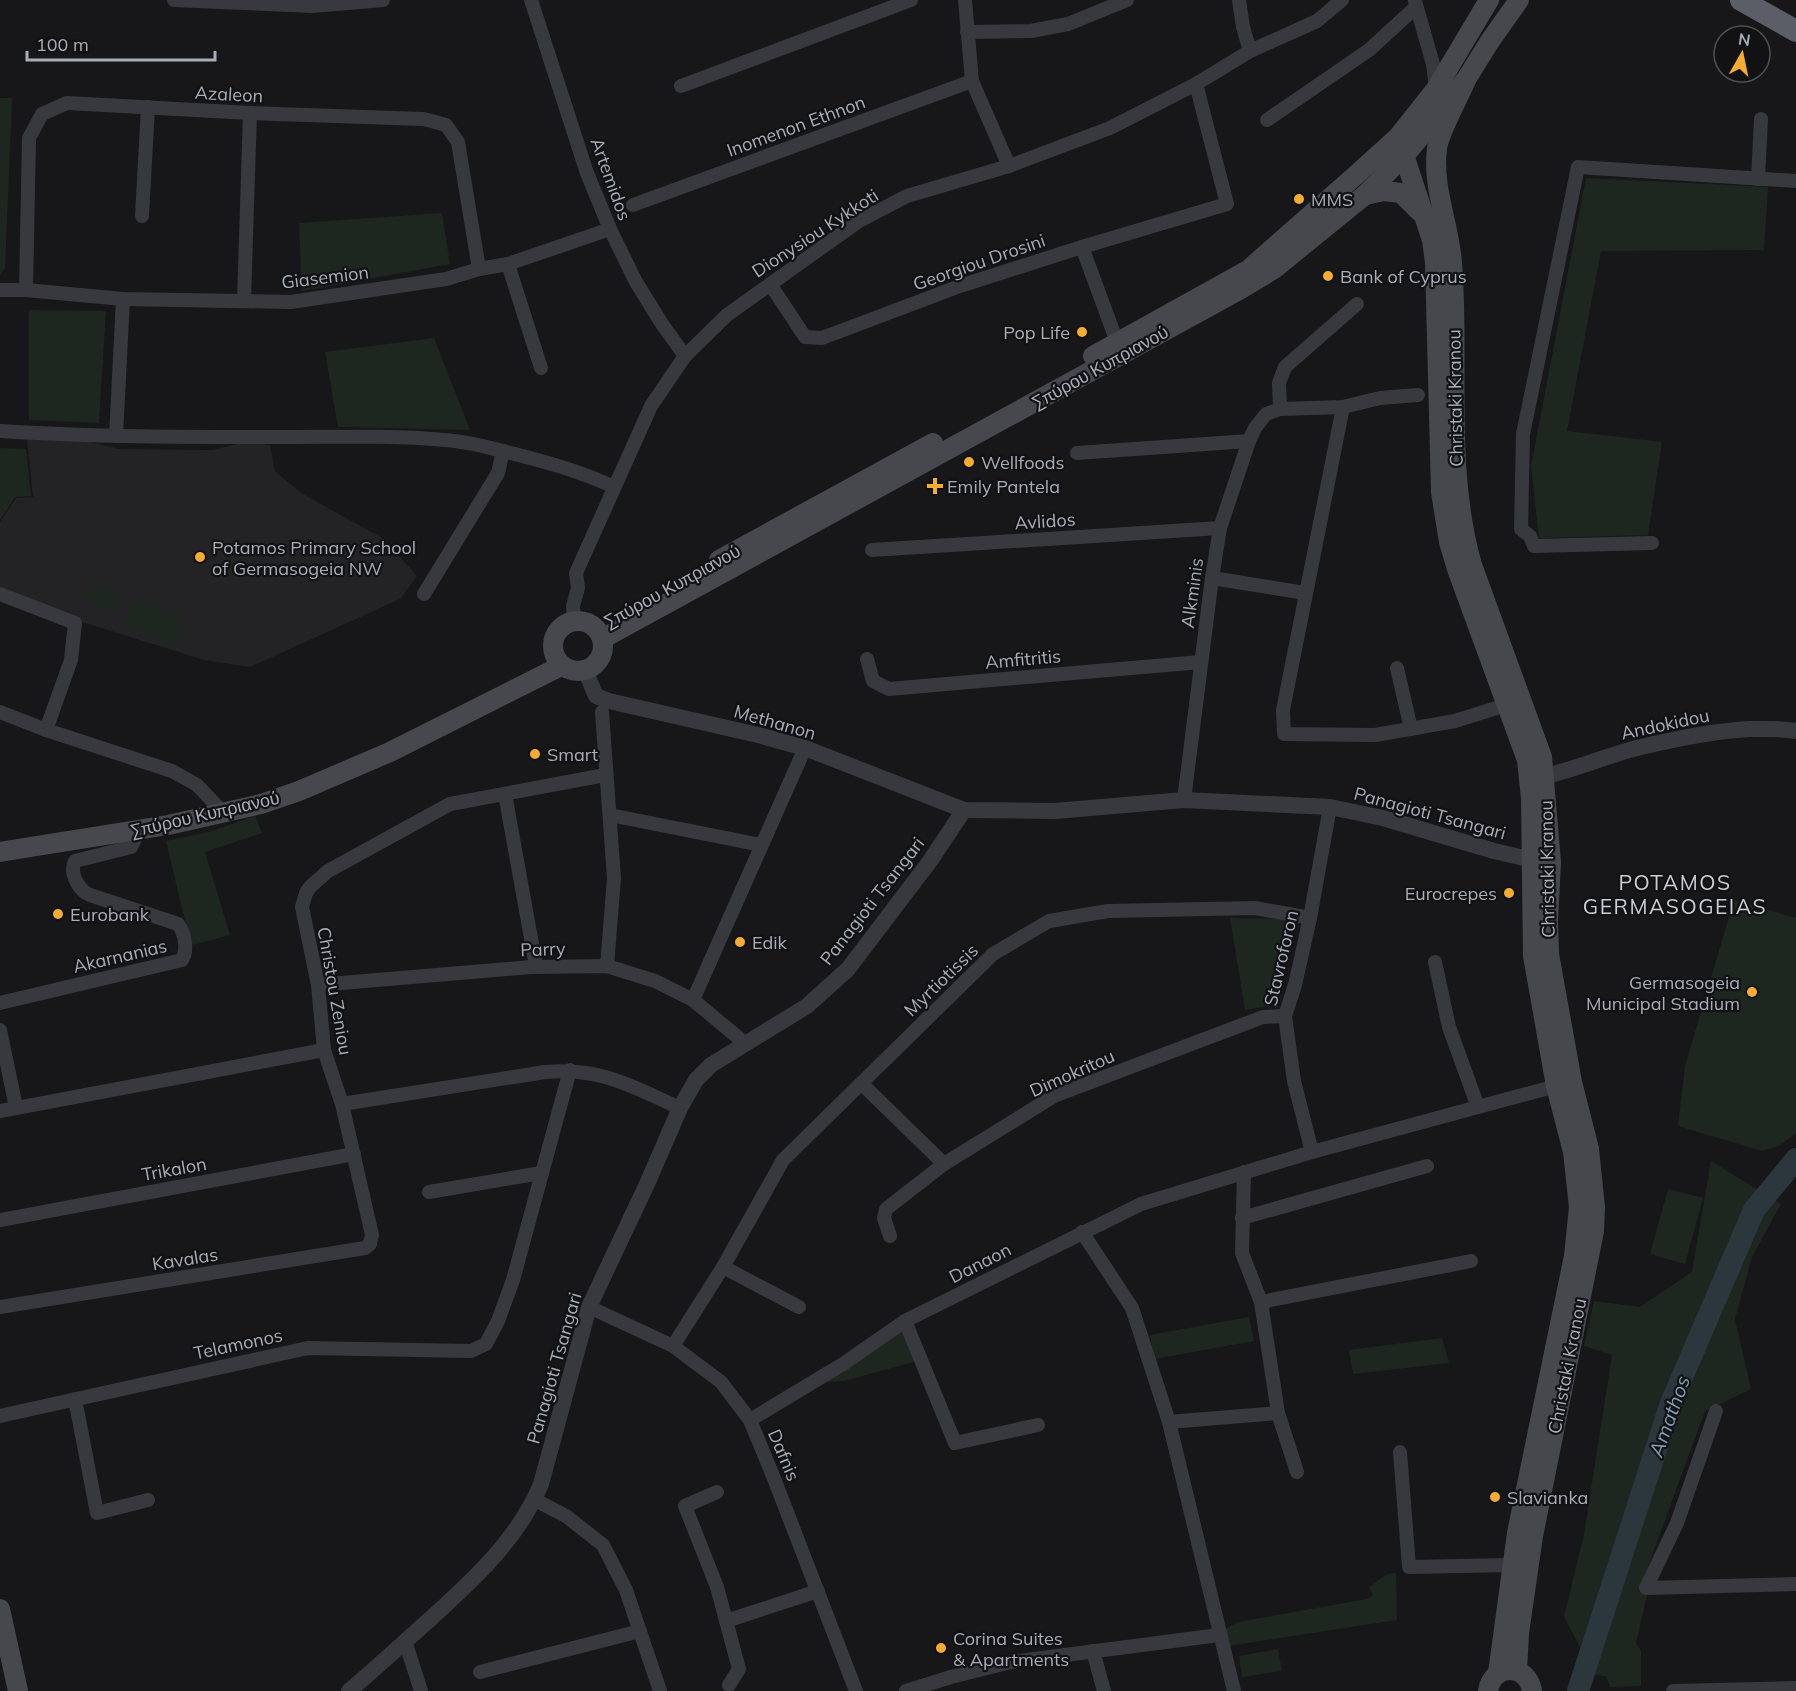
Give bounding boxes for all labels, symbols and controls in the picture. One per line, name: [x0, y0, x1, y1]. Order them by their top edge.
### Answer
scale bar: [27, 24, 214, 62]
north arrow: [1712, 24, 1772, 84]
text: N: [1737, 28, 1752, 50]
text: 100 m: [36, 33, 89, 56]
street label: Azaleon: [194, 81, 264, 107]
street label: Inomenon Ethnon: [724, 90, 868, 162]
street label: Artemidos: [585, 134, 637, 224]
street label: Dionysiou Kykkoti: [748, 184, 882, 282]
place label: MMS: [1311, 188, 1353, 211]
marker: MMS: [1292, 192, 1306, 206]
street label: Georgiou Drosini: [910, 229, 1048, 295]
street label: Giasemion: [280, 260, 370, 294]
place label: Bank of Cyprus: [1340, 265, 1467, 288]
marker: Bank of Cyprus: [1321, 269, 1335, 283]
street label: Σπύρου Κυπριανού: [1028, 320, 1172, 414]
place label: Pop Life: [1003, 321, 1070, 344]
marker: Pop Life: [1075, 325, 1089, 339]
street label: Christaki Kranou: [1442, 329, 1468, 467]
place label: Wellfoods: [981, 451, 1065, 474]
marker: Wellfoods: [962, 455, 976, 469]
place label: Emily Pantela: [947, 475, 1060, 498]
marker: Emily Pantela: [928, 479, 942, 493]
street label: Avlidos: [1014, 507, 1076, 535]
place label: Potamos Primary School of Germasogeia NW: [212, 536, 416, 580]
street label: Σπύρου Κυπριανού: [600, 539, 744, 633]
marker: Potamos Primary School of Germasogeia NW: [193, 550, 207, 564]
street label: Alkminis: [1176, 556, 1208, 630]
street label: Amfitritis: [984, 644, 1062, 674]
street label: Methanon: [731, 699, 819, 745]
street label: Andokidou: [1619, 703, 1711, 745]
place label: Smart: [547, 743, 598, 766]
marker: Smart: [528, 747, 542, 761]
street label: Panagioti Tsangari: [1352, 782, 1508, 844]
street label: Σπύρου Κυπριανού: [128, 786, 282, 842]
street label: Christaki Kranou: [1534, 800, 1560, 938]
street label: Panagioti Tsangari: [815, 832, 929, 970]
district label: POTAMOS GERMASOGEIAS: [1583, 869, 1767, 919]
place label: Eurocrepes: [1405, 882, 1497, 905]
marker: Eurocrepes: [1502, 886, 1516, 900]
place label: Eurobank: [70, 903, 150, 926]
marker: Eurobank: [51, 907, 65, 921]
street label: Stavroforon: [1259, 908, 1303, 1008]
street label: Christou Zeniou: [312, 925, 358, 1057]
place label: Edik: [752, 931, 788, 954]
street label: Akarnanias: [71, 934, 169, 978]
marker: Edik: [733, 935, 747, 949]
street label: Parry: [520, 937, 566, 961]
street label: Myrtiotissis: [899, 939, 983, 1021]
place label: Germasogeia Municipal Stadium: [1586, 971, 1740, 1015]
marker: Germasogeia Municipal Stadium: [1745, 985, 1759, 999]
street label: Dimokritou: [1026, 1044, 1118, 1102]
street label: Trikalon: [140, 1152, 208, 1186]
street label: Danaon: [945, 1238, 1015, 1288]
street label: Kavalas: [150, 1242, 220, 1276]
street label: Panagioti Tsangari: [521, 1290, 587, 1446]
street label: Christaki Kranou: [1543, 1296, 1591, 1436]
street label: Telamonos: [191, 1323, 285, 1365]
water label: Amathos: [1642, 1372, 1695, 1461]
street label: Dafnis: [763, 1426, 805, 1484]
place label: Slavianka: [1507, 1486, 1588, 1509]
marker: Slavianka: [1488, 1490, 1502, 1504]
place label: Corina Suites & Apartments: [953, 1627, 1069, 1671]
marker: Corina Suites & Apartments: [934, 1641, 948, 1655]

